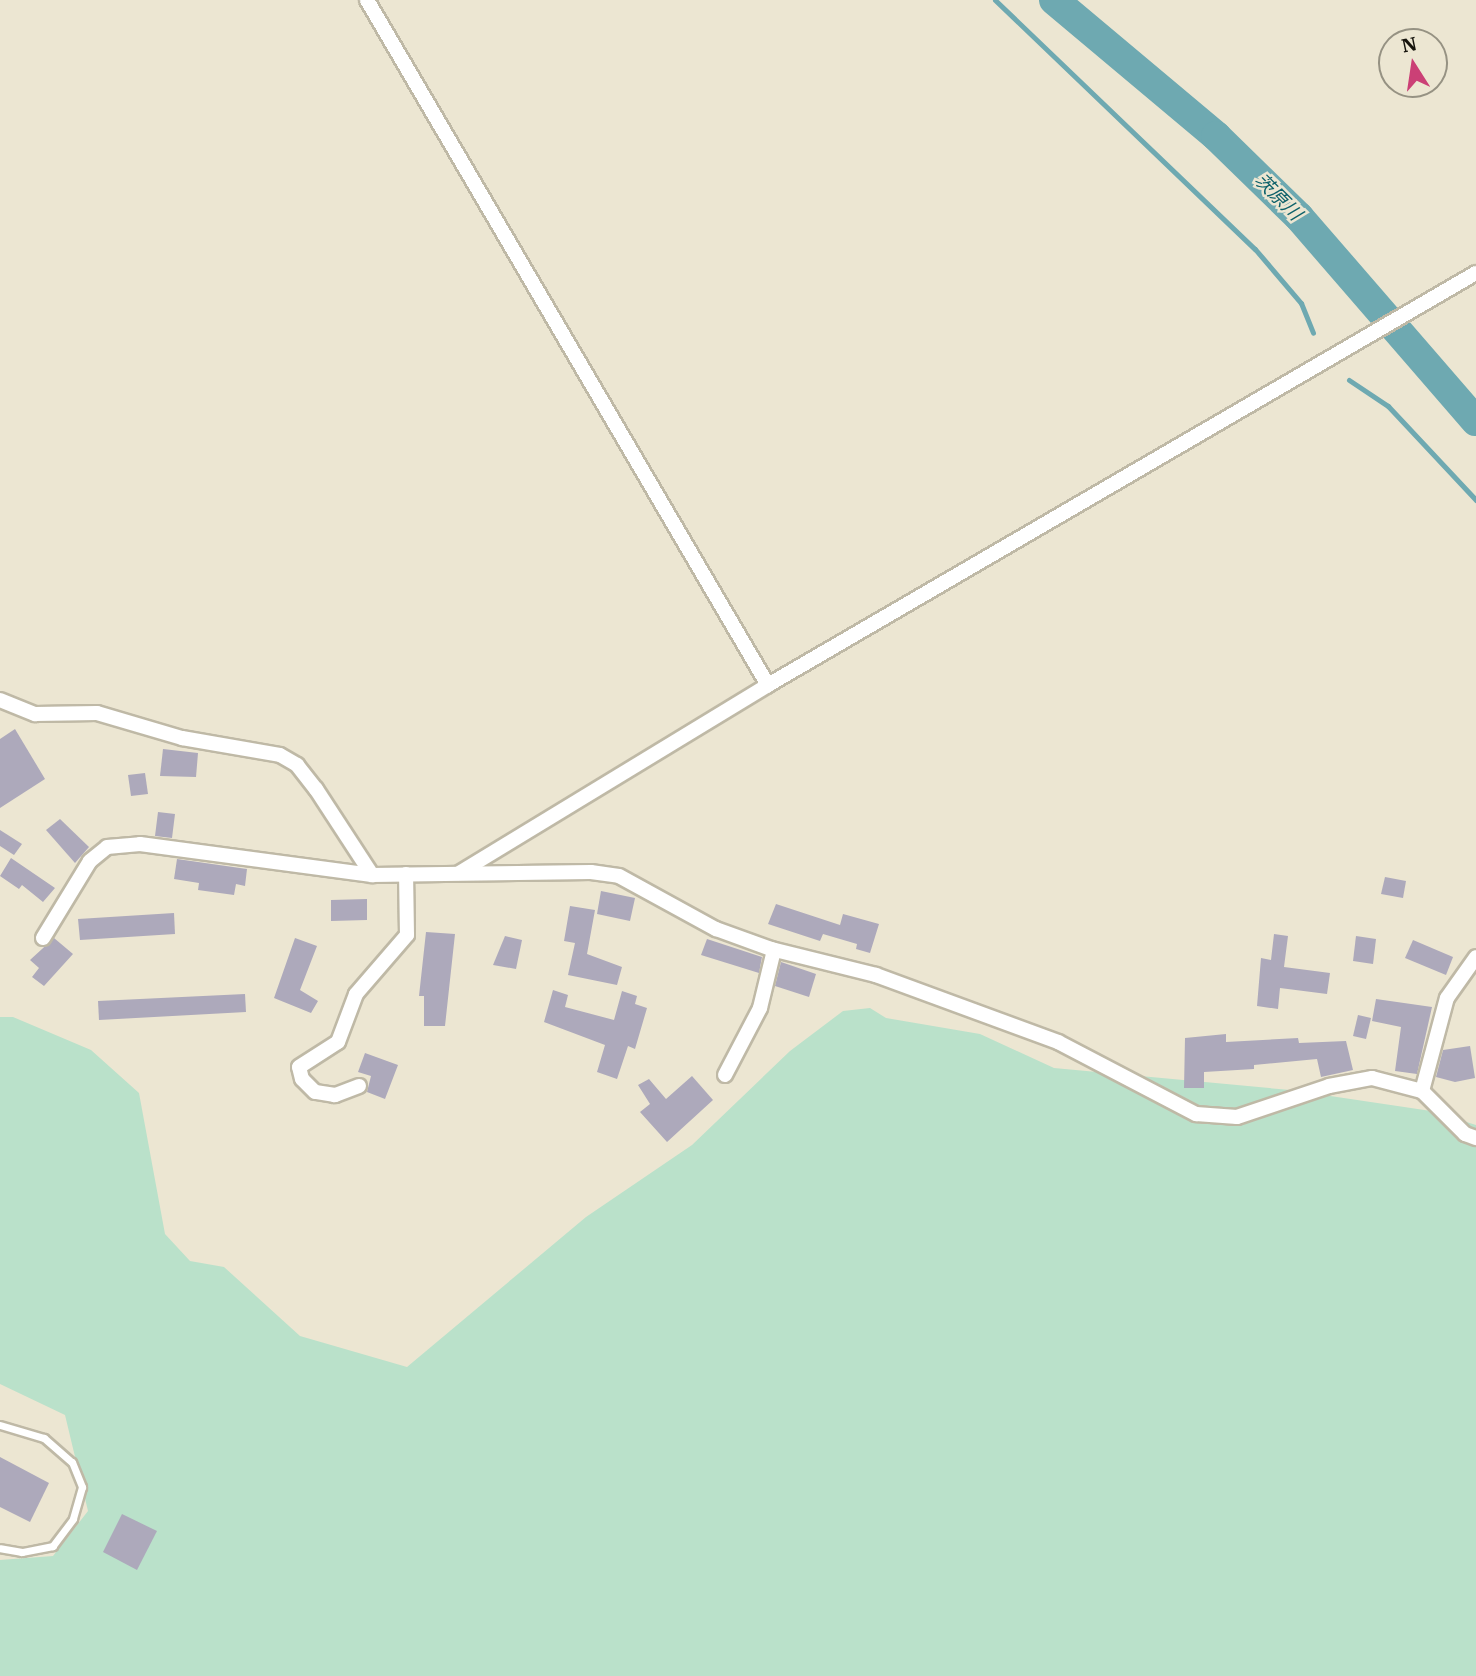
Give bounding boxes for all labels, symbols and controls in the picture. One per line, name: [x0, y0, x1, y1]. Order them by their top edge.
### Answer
north arrow: [1378, 28, 1448, 98]
text: N: [1399, 31, 1419, 58]
water label: 茨原川: [1250, 169, 1306, 225]

